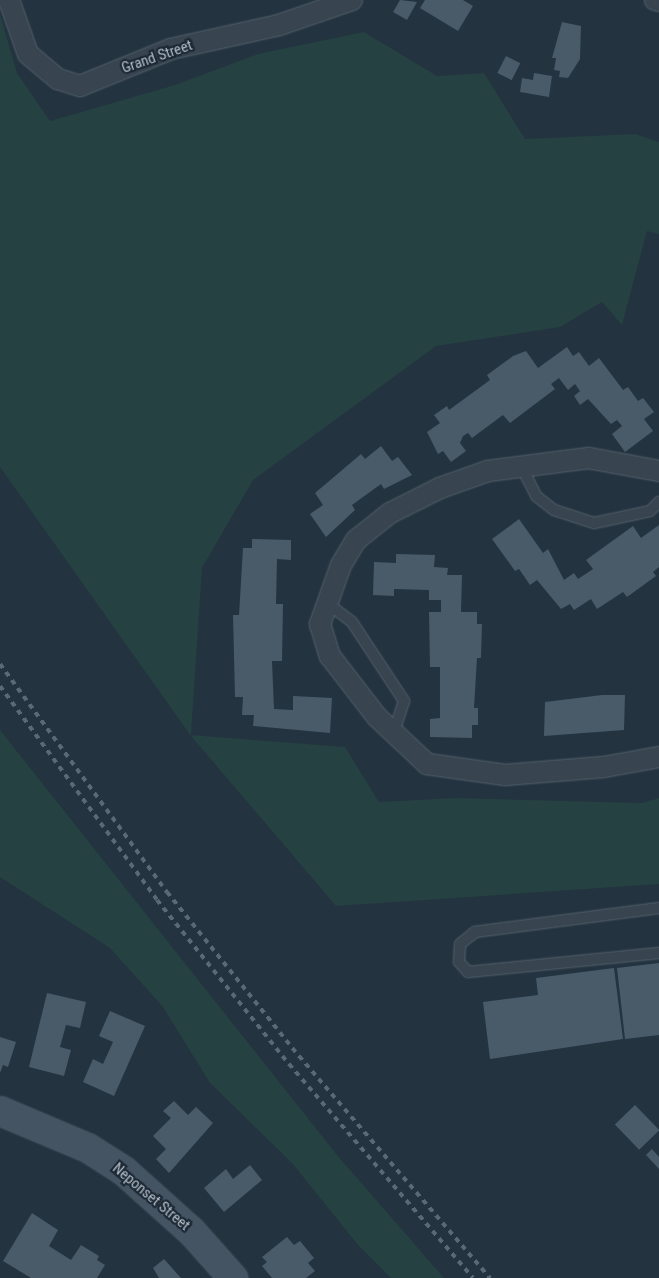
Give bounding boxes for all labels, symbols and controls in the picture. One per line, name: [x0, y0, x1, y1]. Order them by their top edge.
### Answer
street label: Grand Street: [119, 37, 195, 77]
street label: Neponset Street: [109, 1159, 193, 1235]

